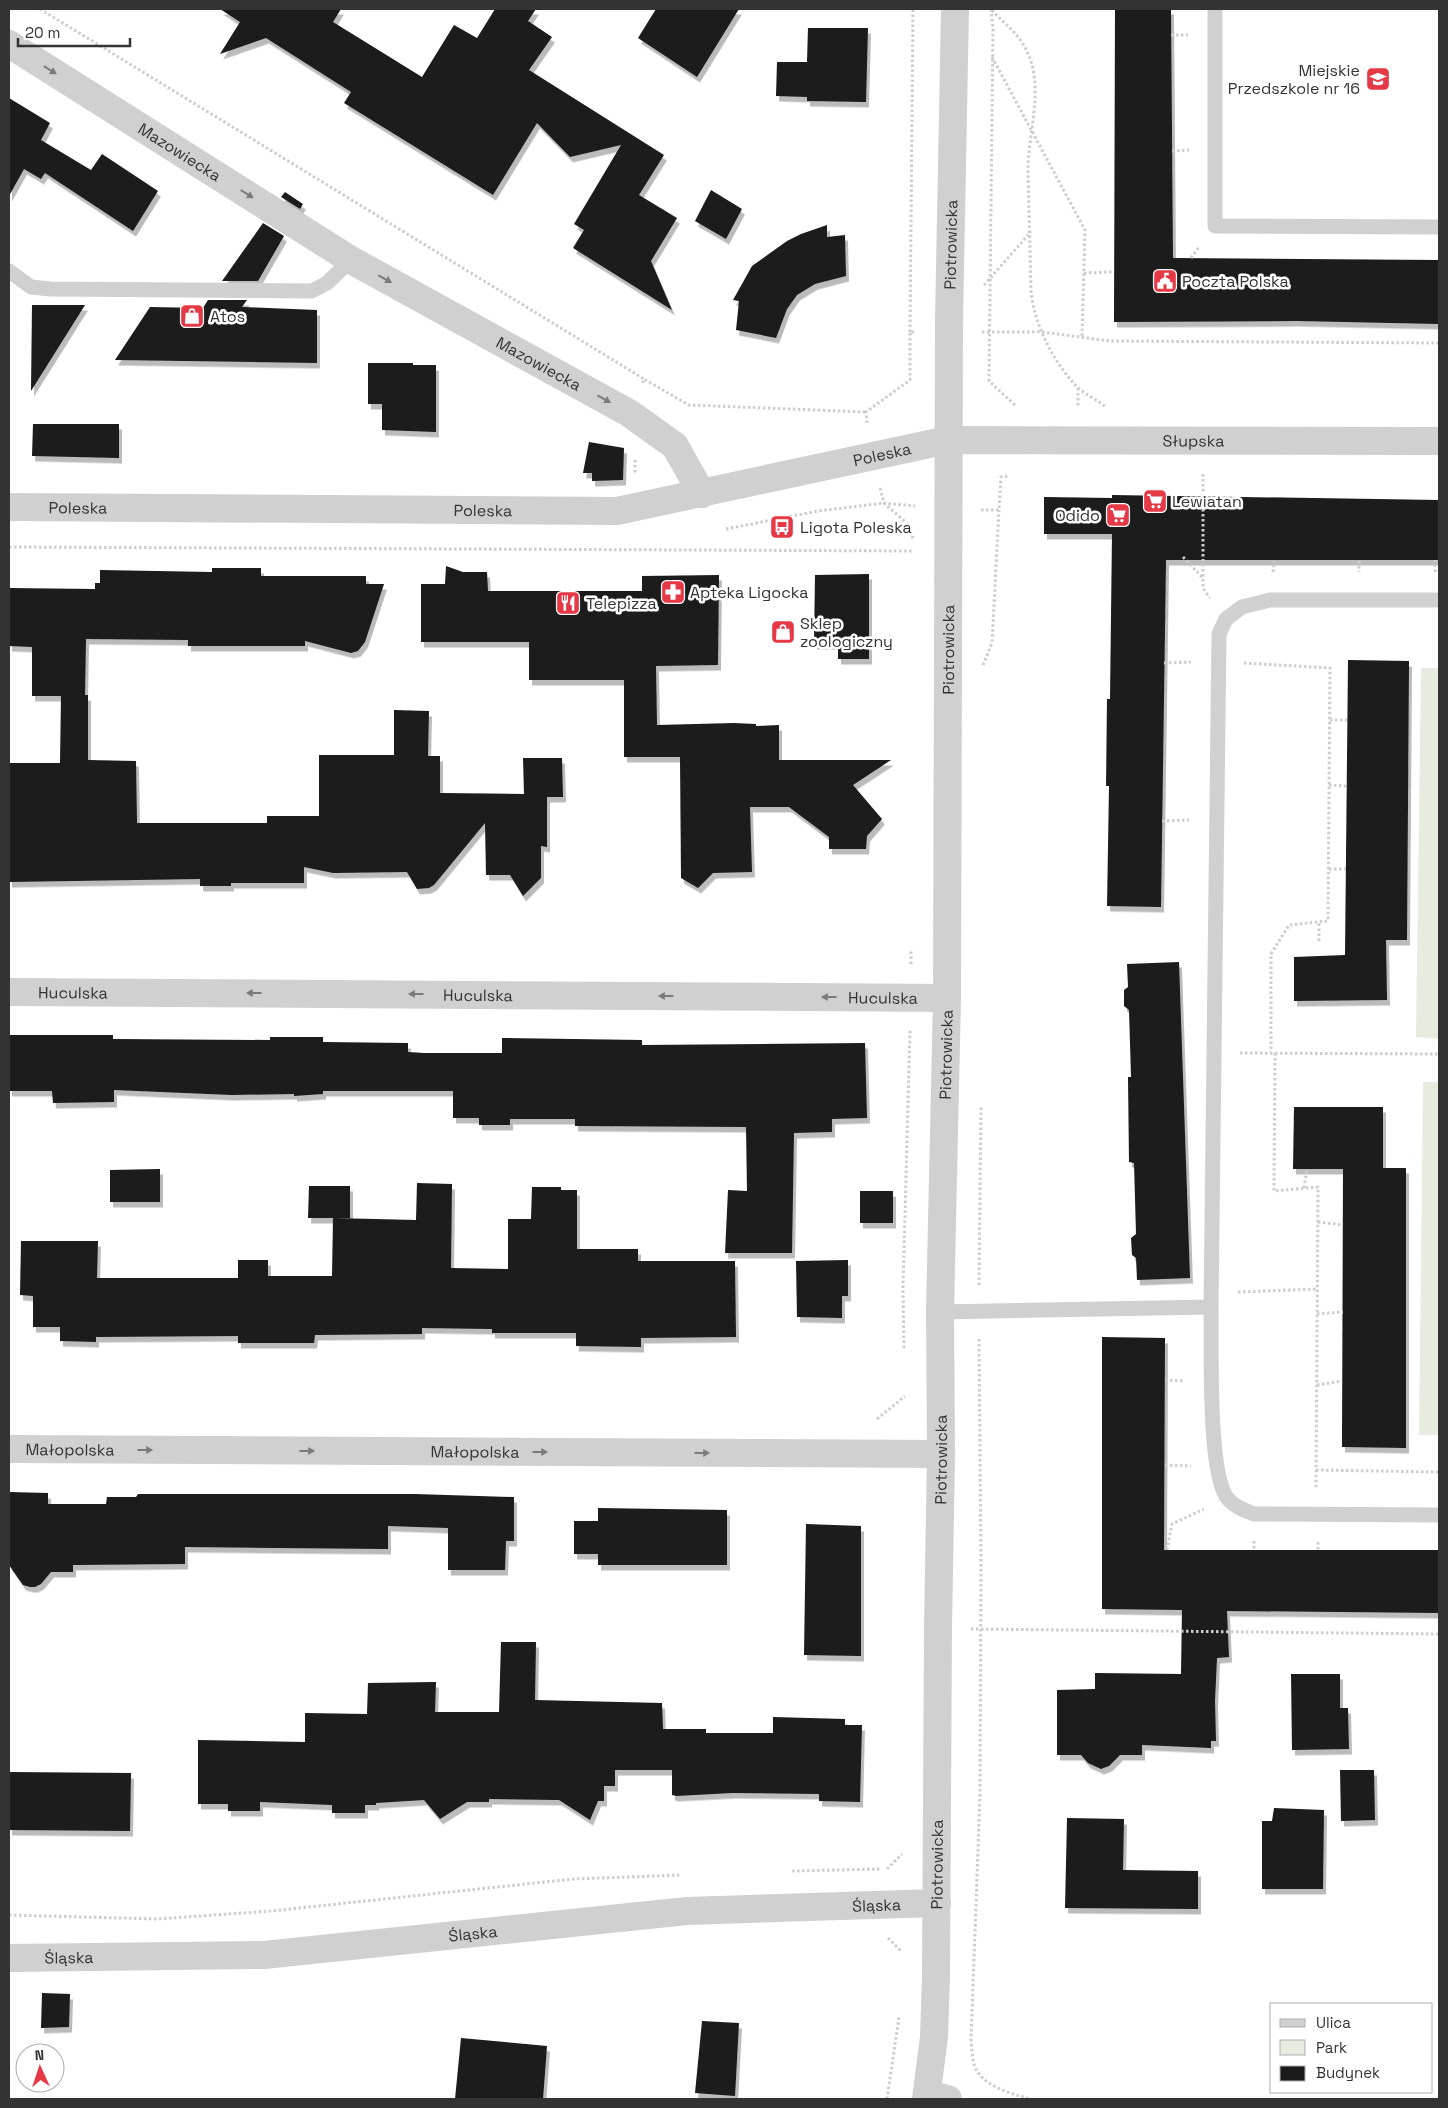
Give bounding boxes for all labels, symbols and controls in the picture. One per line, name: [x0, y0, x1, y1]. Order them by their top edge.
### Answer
scale bar: [18, 15, 130, 47]
text: 20 m: [25, 23, 60, 42]
place label: Miejskie Przedszkole nr 16: [1228, 60, 1360, 99]
one-way arrow: [43, 65, 57, 75]
school or university icon: Miejskie Przedszkole nr 16: [1365, 66, 1391, 92]
street label: Mazowiecka: [134, 118, 225, 186]
one-way arrow: [240, 189, 253, 199]
street label: Piotrowicka: [939, 200, 962, 290]
public building icon: Poczta Polska: [1152, 268, 1178, 294]
place label: Poczta Polska: [1182, 271, 1289, 292]
one-way arrow: [379, 274, 392, 283]
shop icon: Atos: [179, 303, 205, 329]
place label: Atos: [210, 306, 245, 327]
street label: Mazowiecka: [493, 331, 585, 395]
one-way arrow: [597, 395, 612, 403]
street label: Słupska: [1162, 430, 1224, 451]
street label: Poleska: [851, 438, 913, 471]
supermarket icon: Lewiatan: [1142, 488, 1168, 514]
place label: Lewiatan: [1172, 491, 1242, 512]
street label: Poleska: [49, 497, 107, 518]
street label: Poleska: [454, 499, 512, 521]
supermarket icon: Odido: [1105, 502, 1131, 528]
place label: Odido: [1055, 505, 1100, 526]
bus stop icon: Ligota Poleska: [769, 514, 795, 540]
place label: Ligota Poleska: [800, 517, 912, 538]
pharmacy icon: Apteka Ligocka: [660, 579, 686, 605]
place label: Apteka Ligocka: [690, 582, 808, 603]
restaurant icon: Telepizza: [555, 590, 581, 616]
place label: Telepizza: [586, 593, 657, 614]
street label: Piotrowicka: [937, 605, 959, 695]
place label: Sklep zoologiczny: [800, 613, 893, 652]
shop icon: Sklep zoologiczny: [770, 619, 796, 645]
street label: Huculska: [38, 982, 108, 1003]
street label: Huculska: [443, 984, 513, 1006]
street label: Huculska: [848, 987, 918, 1008]
one-way arrow: [245, 989, 261, 997]
one-way arrow: [408, 990, 424, 998]
one-way arrow: [658, 992, 674, 1000]
one-way arrow: [820, 993, 836, 1001]
street label: Piotrowicka: [934, 1009, 957, 1100]
street label: Piotrowicka: [930, 1415, 952, 1505]
street label: Małopolska: [25, 1439, 115, 1460]
street label: Małopolska: [430, 1441, 520, 1462]
one-way arrow: [137, 1446, 153, 1454]
one-way arrow: [300, 1447, 316, 1455]
one-way arrow: [532, 1448, 548, 1456]
one-way arrow: [695, 1449, 711, 1457]
street label: Piotrowicka: [926, 1820, 947, 1910]
street label: Śląska: [852, 1894, 901, 1916]
street label: Śląska: [447, 1920, 498, 1946]
street label: Śląska: [44, 1947, 94, 1968]
legend: [1270, 2003, 1433, 2093]
text: Ulica: [1316, 2013, 1351, 2032]
text: Park: [1316, 2038, 1347, 2057]
north arrow: [15, 2043, 65, 2093]
text: N: [34, 2046, 44, 2064]
text: Budynek: [1316, 2063, 1380, 2082]

